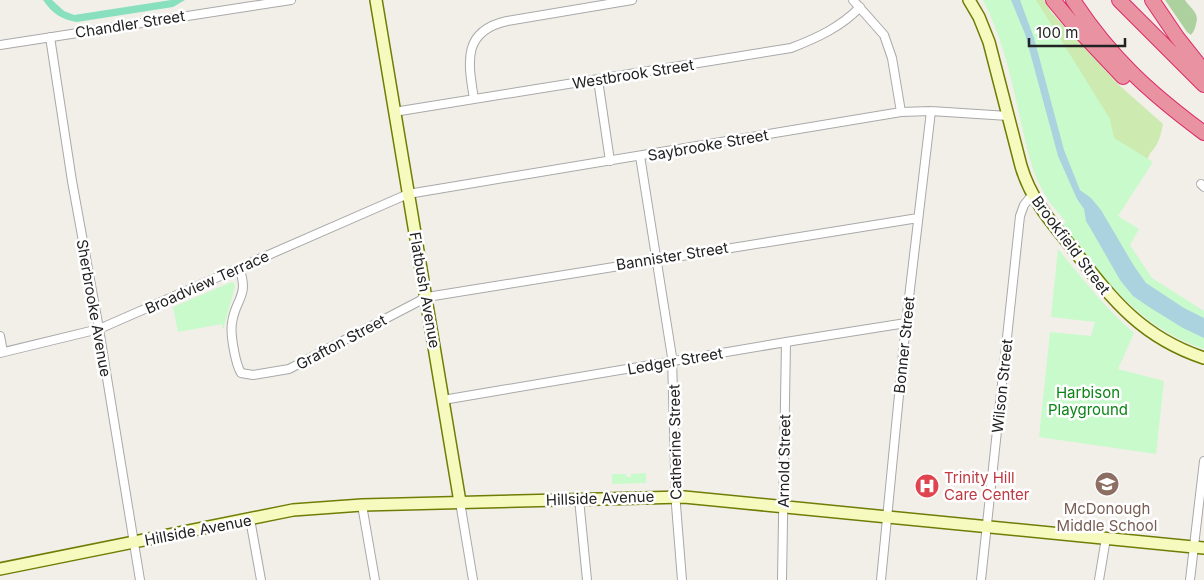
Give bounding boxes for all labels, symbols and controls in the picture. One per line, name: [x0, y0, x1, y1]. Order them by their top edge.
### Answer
street label: Chandler Street: [74, 6, 186, 42]
scale bar: [1029, 15, 1125, 47]
text: 100 m: [1036, 23, 1078, 42]
street label: Westbrook Street: [571, 55, 695, 93]
street label: Saybrooke Street: [646, 125, 770, 165]
street label: Brookfield Street: [1028, 192, 1114, 298]
street label: Flatbush Avenue: [405, 230, 445, 350]
street label: Sherbrooke Avenue: [73, 238, 115, 378]
street label: Bannister Street: [615, 238, 729, 274]
street label: Broadview Terrace: [142, 246, 272, 318]
street label: Bonner Street: [889, 295, 919, 394]
street label: Grafton Street: [293, 310, 389, 374]
street label: Wilson Street: [988, 338, 1016, 434]
street label: Ledger Street: [626, 343, 724, 379]
park label: Harbison Playground: [1048, 383, 1128, 419]
street label: Catherine Street: [664, 384, 686, 500]
street label: Arnold Street: [774, 414, 794, 508]
place label: Trinity Hill Care Center: [944, 468, 1030, 504]
school or university icon: McDonough Middle School: [1094, 471, 1120, 497]
hospital icon: Trinity Hill Care Center: [914, 473, 940, 499]
street label: Hillside Avenue: [545, 487, 655, 509]
place label: McDonough Middle School: [1057, 499, 1157, 535]
street label: Hillside Avenue: [143, 510, 253, 550]

